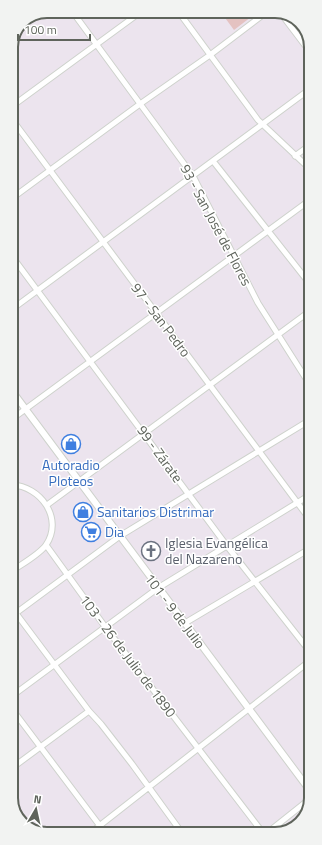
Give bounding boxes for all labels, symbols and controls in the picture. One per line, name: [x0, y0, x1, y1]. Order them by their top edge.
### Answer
scale bar: [18, 16, 90, 42]
text: 100 m: [24, 20, 57, 39]
street label: 93 - San José de Flores: [175, 160, 257, 289]
street label: 97 - San Pedro: [127, 278, 196, 361]
street label: 99 - Zárate: [132, 421, 188, 487]
shop icon: Autoradio Ploteos: [60, 433, 82, 455]
place label: Autoradio Ploteos: [42, 454, 100, 491]
shop icon: Sanitarios Distrimar: [72, 501, 94, 523]
place label: Sanitarios Distrimar: [97, 501, 214, 522]
supermarket icon: Dia: [80, 521, 102, 543]
place label: Dia: [105, 521, 124, 542]
place label: Iglesia Evangélica del Nazareno: [165, 532, 268, 569]
church icon: Iglesia Evangélica del Nazareno: [140, 540, 162, 562]
street label: 101 - 9 de Julio: [140, 569, 211, 653]
street label: 103 - 26 de Julio de 1890: [75, 590, 182, 722]
north arrow: [16, 789, 56, 829]
text: N: [33, 791, 43, 808]

